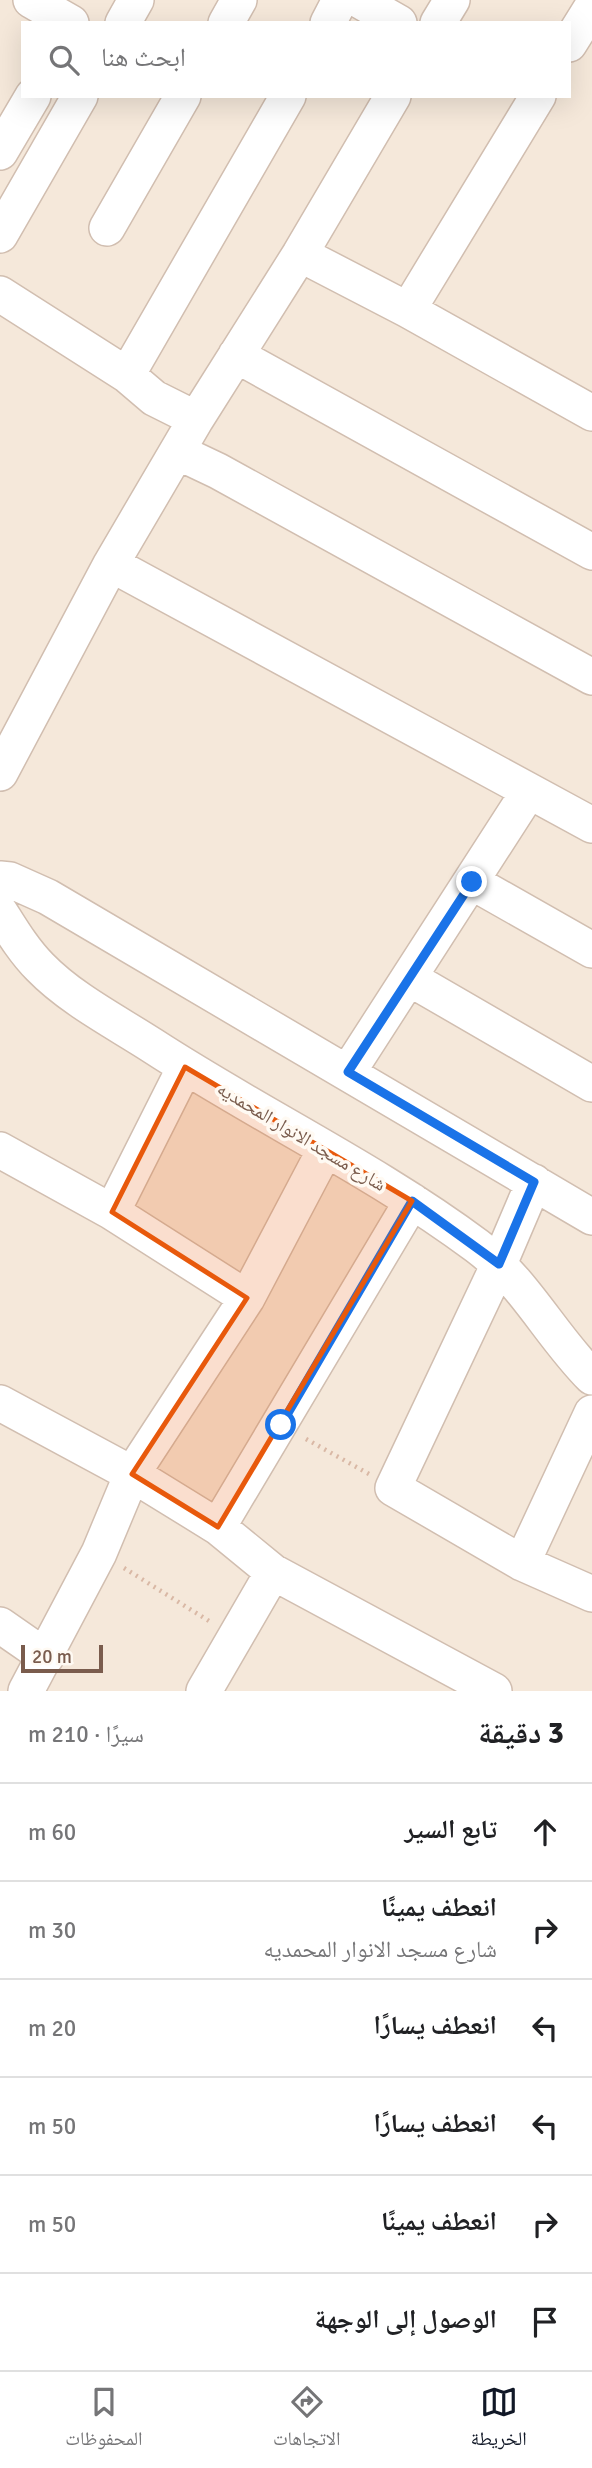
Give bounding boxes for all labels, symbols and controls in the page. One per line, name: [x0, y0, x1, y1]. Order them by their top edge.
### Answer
search box: [21, 21, 571, 98]
icon: search: [45, 41, 83, 79]
text: ابحث هنا: [101, 42, 186, 74]
route end: [456, 866, 487, 897]
street label: شارع مسجد الانوار المحمديه: [213, 1077, 390, 1197]
route start: [265, 1409, 296, 1440]
scale bar: [21, 1642, 103, 1674]
text: 20 m: [32, 1645, 72, 1669]
text: 3 دقيقة: [478, 1715, 564, 1752]
text: سيرًا · 210 m: [28, 1720, 144, 1749]
icon: ahead: [526, 1813, 564, 1851]
text: تابع السير: [405, 1814, 497, 1846]
text: 60 m: [28, 1818, 76, 1847]
text: انعطف يمينًا: [381, 1892, 497, 1924]
icon: right: [526, 1911, 564, 1949]
text: 30 m: [28, 1916, 76, 1945]
text: شارع مسجد الانوار المحمديه: [263, 1935, 497, 1964]
icon: left: [526, 2009, 564, 2047]
text: انعطف يسارًا: [373, 2010, 497, 2042]
text: 20 m: [28, 2014, 76, 2043]
icon: left: [526, 2107, 564, 2145]
text: انعطف يسارًا: [373, 2108, 497, 2140]
text: 50 m: [28, 2112, 76, 2141]
icon: right: [526, 2205, 564, 2243]
text: انعطف يمينًا: [381, 2206, 497, 2238]
text: 50 m: [28, 2210, 76, 2239]
icon: arrive: [526, 2303, 564, 2341]
text: الوصول إلى الوجهة: [315, 2304, 497, 2336]
tab: المحفوظات: [65, 2383, 143, 2457]
tab: الاتجاهات: [273, 2383, 340, 2457]
tab: الخريطة: [471, 2383, 527, 2457]

